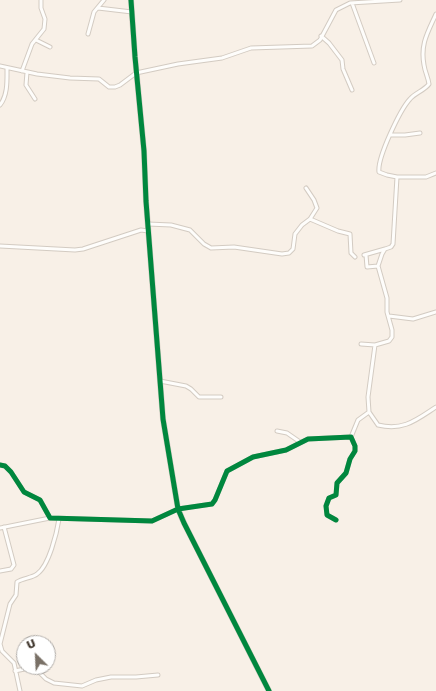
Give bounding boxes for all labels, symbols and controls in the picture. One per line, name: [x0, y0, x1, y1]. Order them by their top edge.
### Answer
north arrow: [16, 635, 56, 675]
text: U: [25, 637, 38, 652]

